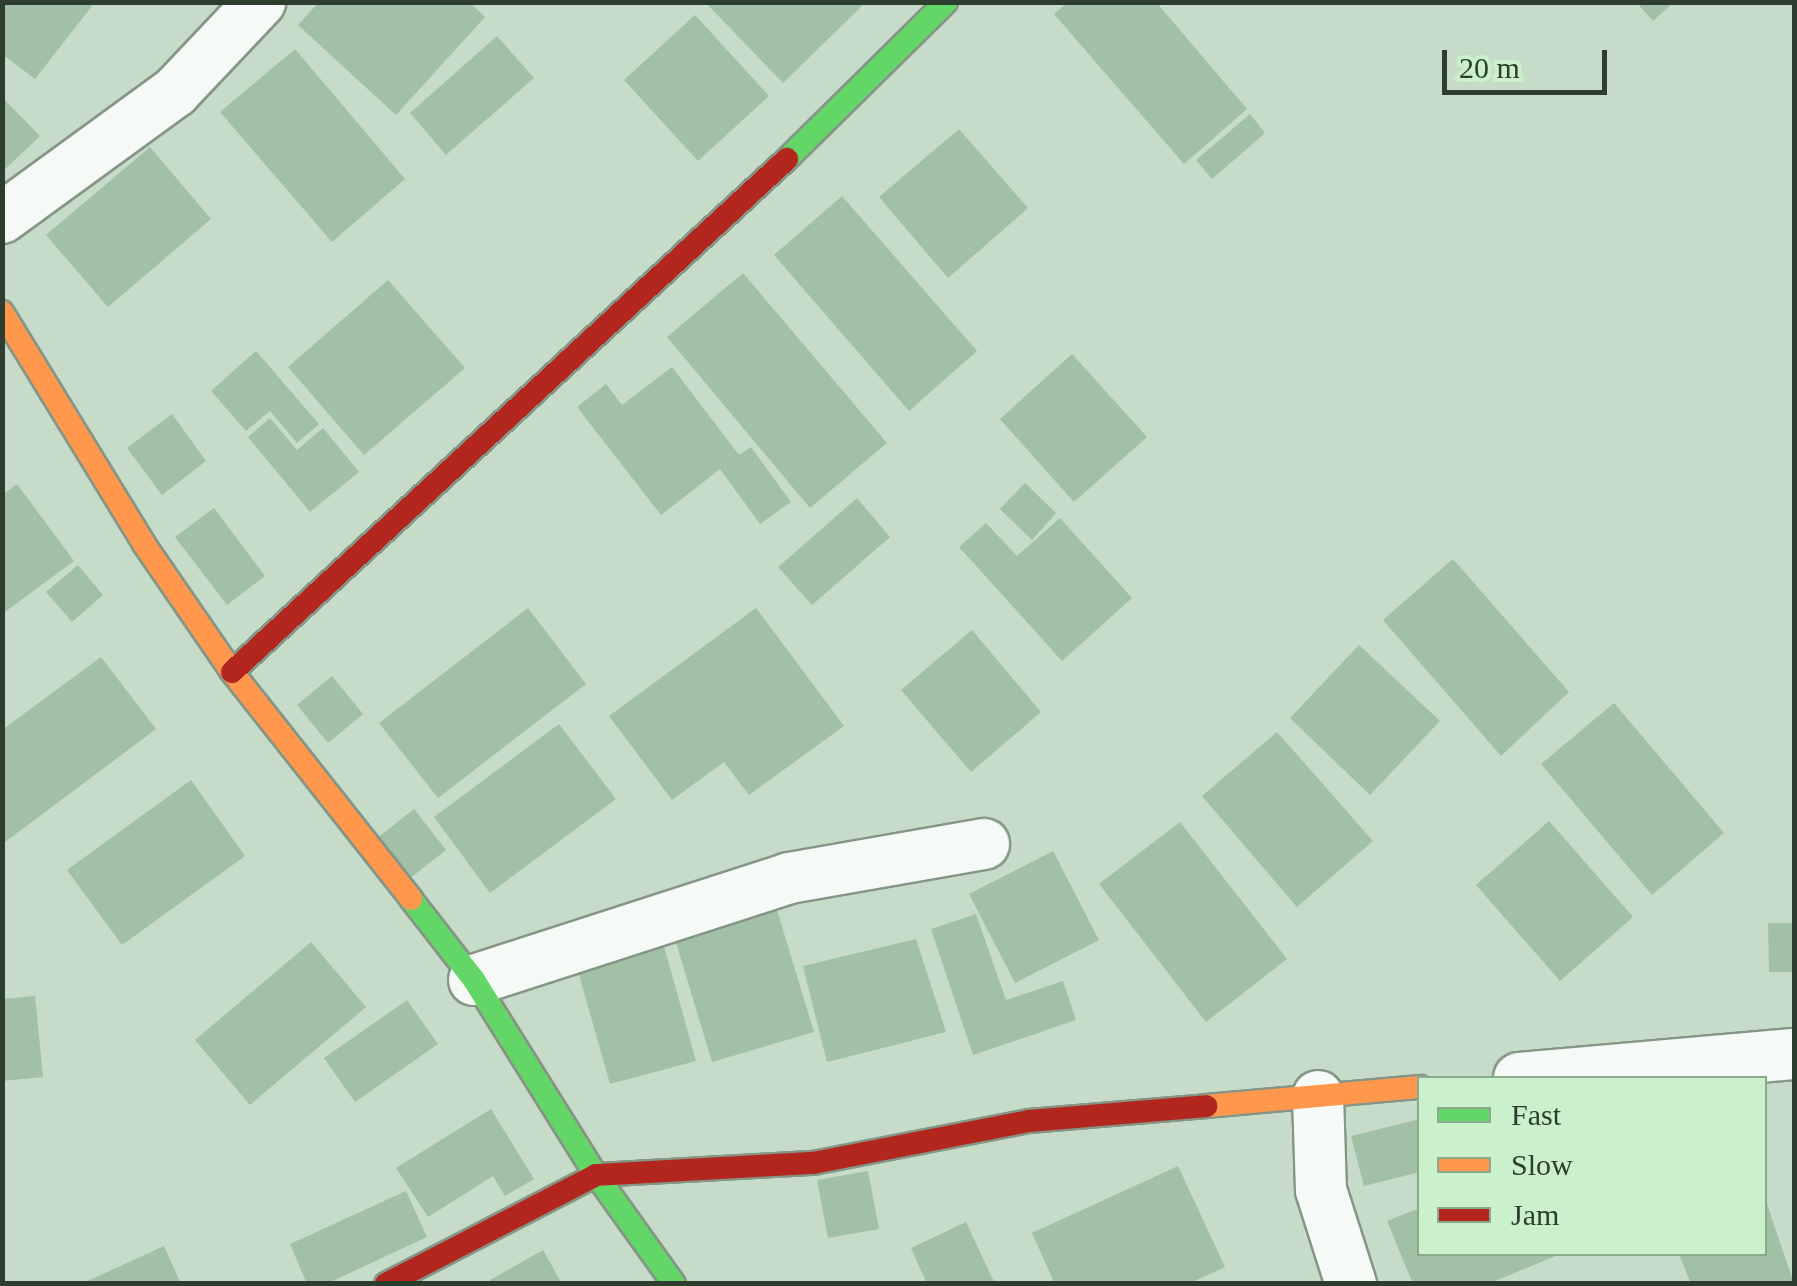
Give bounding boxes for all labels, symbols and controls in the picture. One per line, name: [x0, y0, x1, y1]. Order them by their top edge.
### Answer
scale bar: [1447, 30, 1612, 92]
text: 20 m: [1459, 51, 1520, 84]
legend: [1417, 1076, 1767, 1256]
text: Fast: [1511, 1098, 1561, 1131]
text: Slow: [1511, 1148, 1573, 1181]
text: Jam: [1511, 1198, 1559, 1231]

